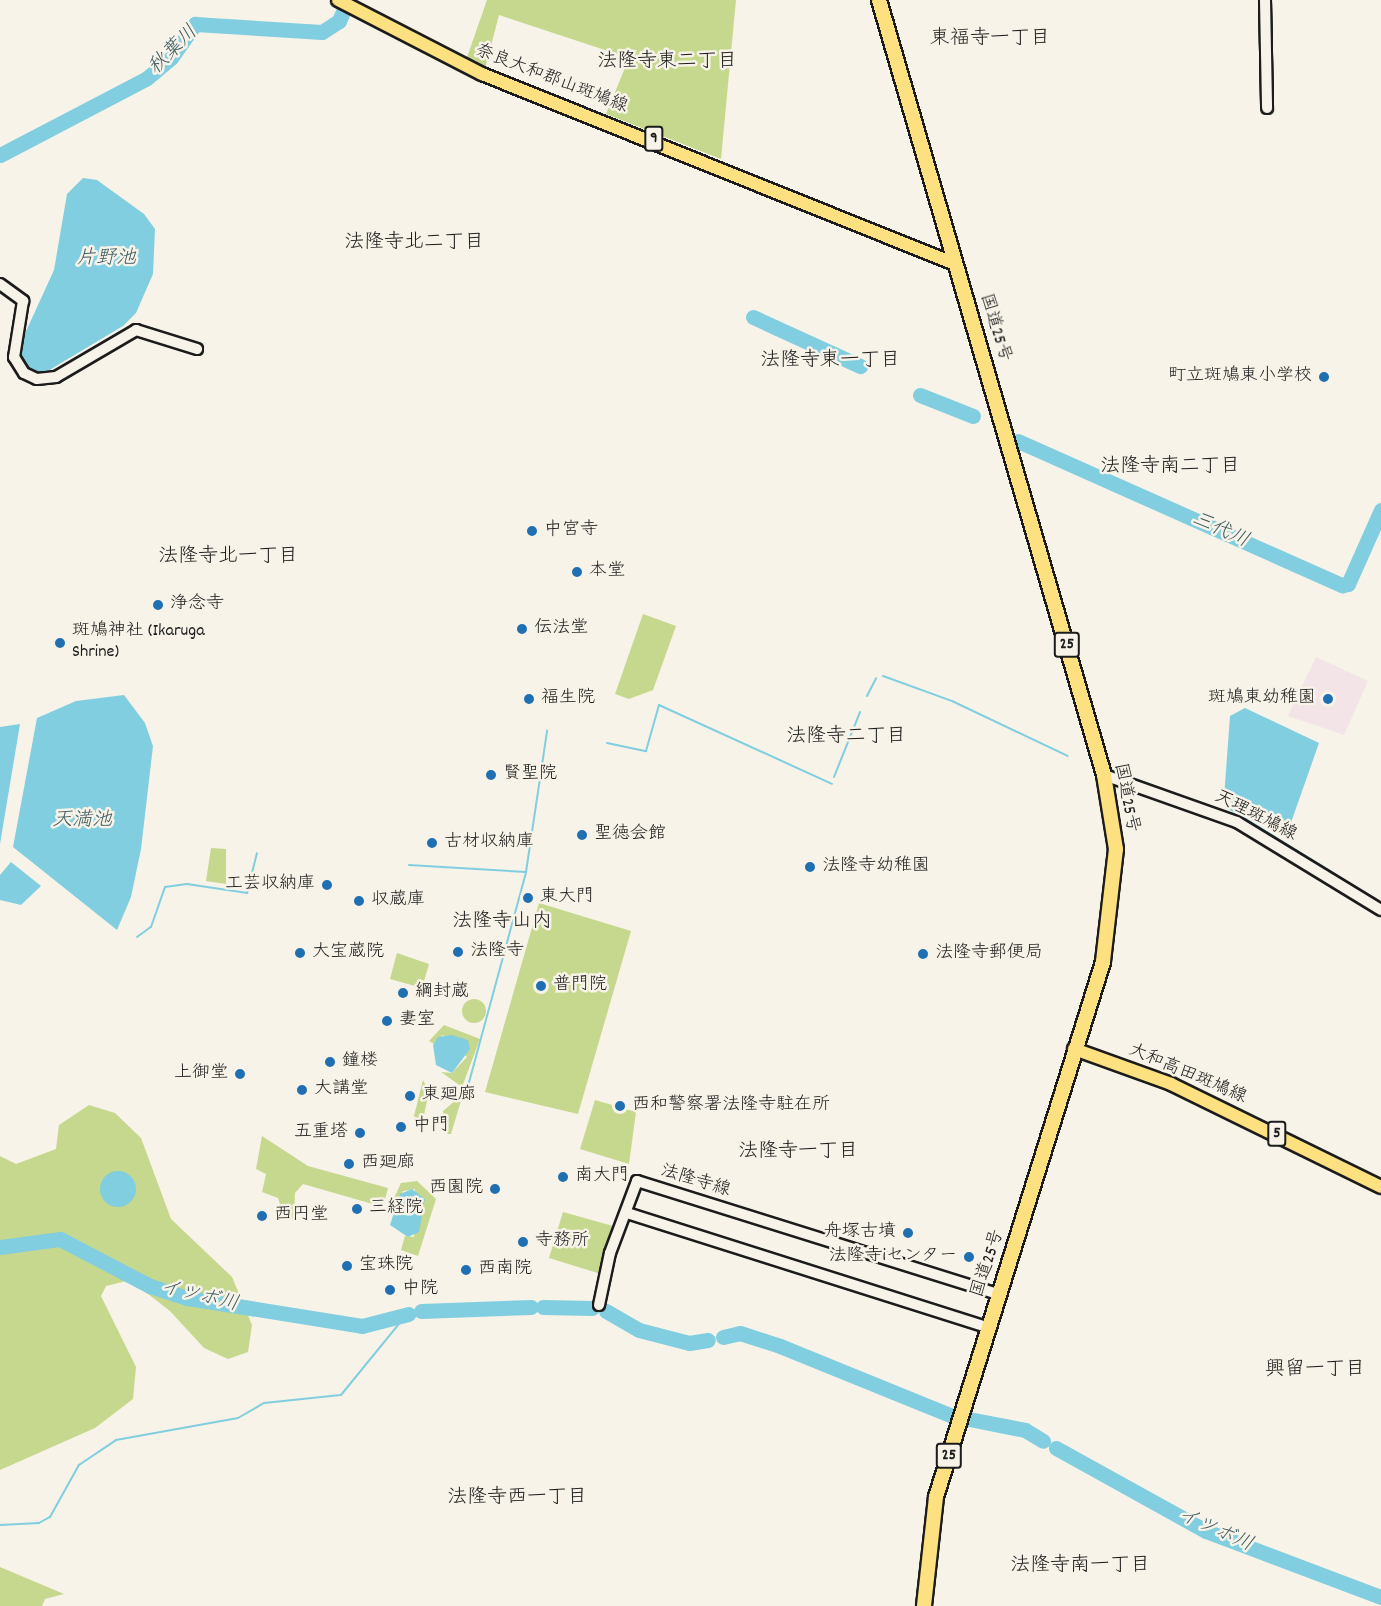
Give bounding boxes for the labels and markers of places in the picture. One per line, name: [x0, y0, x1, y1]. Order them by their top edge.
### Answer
place label: 町立斑鳩東小学校: [1168, 366, 1312, 388]
marker: 町立斑鳩東小学校: [1317, 370, 1331, 384]
place label: 中宮寺: [544, 520, 598, 542]
marker: 中宮寺: [525, 524, 539, 538]
place label: 本堂: [589, 561, 625, 583]
marker: 本堂: [570, 565, 584, 579]
place label: 浄念寺: [170, 594, 224, 616]
marker: 浄念寺: [151, 598, 165, 612]
place label: 伝法堂: [534, 618, 588, 640]
place label: 斑鳩神社 (Ikaruga Shrine): [72, 622, 205, 664]
marker: 伝法堂: [515, 622, 529, 636]
marker: 斑鳩神社 (Ikaruga Shrine): [53, 636, 67, 650]
place label: 福生院: [541, 688, 595, 710]
place label: 斑鳩東幼稚園: [1208, 688, 1316, 710]
marker: 福生院: [522, 692, 536, 706]
marker: 斑鳩東幼稚園: [1321, 692, 1335, 706]
place label: 賢聖院: [503, 764, 557, 786]
marker: 賢聖院: [484, 768, 498, 782]
place label: 聖徳会館: [594, 824, 666, 846]
marker: 聖徳会館: [575, 828, 589, 842]
place label: 古材収納庫: [444, 832, 534, 854]
marker: 古材収納庫: [425, 836, 439, 850]
place label: 法隆寺幼稚園: [822, 856, 930, 878]
marker: 法隆寺幼稚園: [803, 860, 817, 874]
place label: 工芸収納庫: [225, 874, 315, 896]
marker: 工芸収納庫: [320, 878, 334, 892]
place label: 東大門: [540, 887, 594, 909]
place label: 収蔵庫: [371, 890, 425, 912]
marker: 東大門: [521, 891, 535, 905]
marker: 収蔵庫: [352, 894, 366, 908]
place label: 法隆寺: [470, 941, 524, 963]
place label: 大宝蔵院: [312, 942, 384, 964]
place label: 法隆寺郵便局: [935, 943, 1043, 965]
marker: 法隆寺: [451, 945, 465, 959]
marker: 大宝蔵院: [293, 946, 307, 960]
marker: 法隆寺郵便局: [916, 947, 930, 961]
place label: 普門院: [553, 975, 607, 997]
marker: 普門院: [534, 979, 548, 993]
place label: 綱封蔵: [415, 982, 469, 1004]
marker: 綱封蔵: [396, 986, 410, 1000]
place label: 妻室: [399, 1010, 435, 1032]
marker: 妻室: [380, 1014, 394, 1028]
place label: 鐘楼: [342, 1051, 378, 1073]
marker: 鐘楼: [323, 1055, 337, 1069]
place label: 上御堂: [174, 1063, 228, 1085]
marker: 上御堂: [233, 1067, 247, 1081]
place label: 大講堂: [314, 1079, 368, 1101]
marker: 大講堂: [295, 1083, 309, 1097]
place label: 東廻廊: [422, 1085, 476, 1107]
marker: 東廻廊: [403, 1089, 417, 1103]
place label: 西和警察署法隆寺駐在所: [632, 1095, 830, 1117]
marker: 西和警察署法隆寺駐在所: [613, 1099, 627, 1113]
place label: 中門: [413, 1116, 449, 1138]
marker: 中門: [394, 1120, 408, 1134]
place label: 五重塔: [294, 1122, 348, 1144]
marker: 五重塔: [353, 1126, 367, 1140]
place label: 西廻廊: [361, 1153, 415, 1175]
marker: 西廻廊: [342, 1157, 356, 1171]
place label: 南大門: [575, 1166, 629, 1188]
marker: 南大門: [556, 1170, 570, 1184]
place label: 西園院: [429, 1178, 483, 1200]
marker: 西園院: [488, 1182, 502, 1196]
place label: 三経院: [369, 1198, 423, 1220]
marker: 三経院: [350, 1202, 364, 1216]
place label: 西円堂: [274, 1205, 328, 1227]
marker: 西円堂: [255, 1209, 269, 1223]
place label: 舟塚古墳: [824, 1222, 896, 1244]
marker: 舟塚古墳: [901, 1226, 915, 1240]
place label: 寺務所: [535, 1231, 589, 1253]
marker: 寺務所: [516, 1235, 530, 1249]
place label: 法隆寺iセンター: [828, 1246, 957, 1268]
marker: 法隆寺iセンター: [962, 1250, 976, 1264]
place label: 宝珠院: [359, 1255, 413, 1277]
marker: 宝珠院: [340, 1259, 354, 1273]
place label: 西南院: [478, 1259, 532, 1281]
marker: 西南院: [459, 1263, 473, 1277]
place label: 中院: [402, 1279, 438, 1301]
marker: 中院: [383, 1283, 397, 1297]

